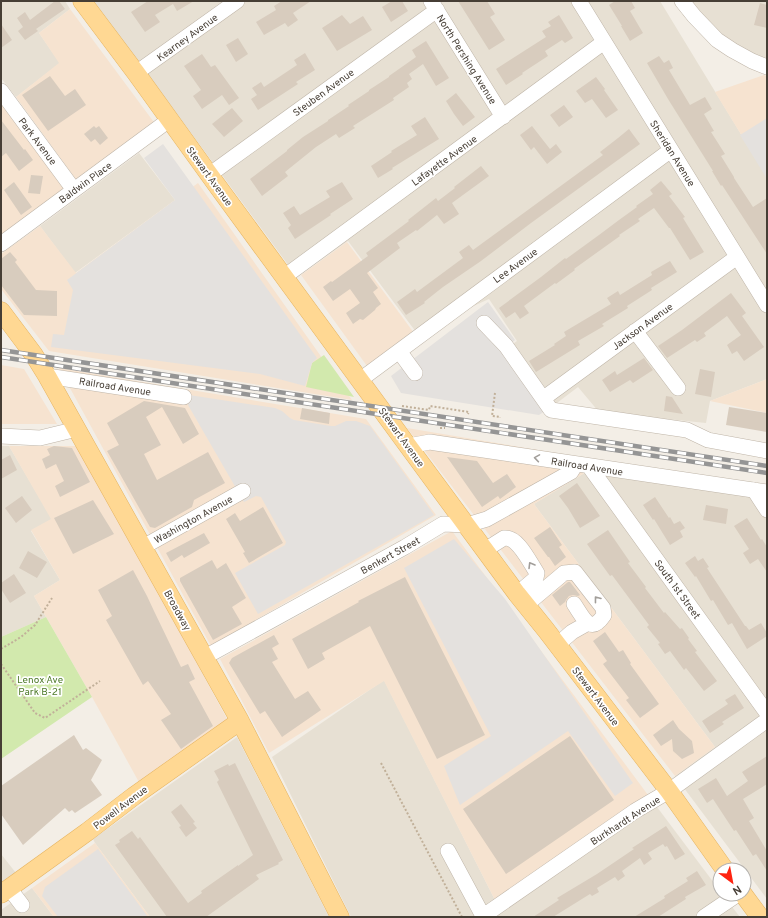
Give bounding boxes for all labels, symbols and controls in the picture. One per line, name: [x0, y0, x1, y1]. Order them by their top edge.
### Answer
street label: Kearney Avenue: [155, 12, 221, 65]
street label: North Pershing Avenue: [433, 12, 499, 107]
street label: Steuben Avenue: [291, 67, 357, 120]
street label: Park Avenue: [15, 116, 59, 168]
street label: Sheridan Avenue: [646, 118, 697, 189]
street label: Lafayette Avenue: [410, 133, 480, 189]
street label: Stewart Avenue: [183, 145, 235, 209]
street label: Baldwin Place: [57, 160, 115, 207]
street label: Lee Avenue: [491, 246, 541, 287]
street label: Jackson Avenue: [610, 301, 676, 354]
street label: Railroad Avenue: [78, 375, 152, 400]
street label: Stewart Avenue: [375, 406, 427, 470]
one-way arrow: [534, 454, 540, 463]
street label: Railroad Avenue: [550, 455, 624, 480]
street label: Washington Avenue: [152, 493, 235, 547]
street label: Benkert Street: [359, 535, 423, 578]
street label: South 1st Street: [651, 558, 703, 622]
one-way arrow: [529, 562, 536, 569]
street label: Broadway: [160, 588, 193, 633]
one-way arrow: [595, 597, 602, 604]
street label: Stewart Avenue: [568, 665, 621, 729]
park label: Lenox Ave Park B-21: [17, 674, 63, 699]
street label: Powell Avenue: [91, 783, 151, 833]
street label: Burkhardt Avenue: [588, 794, 663, 849]
north arrow: [712, 862, 752, 902]
text: N: [730, 882, 744, 898]

